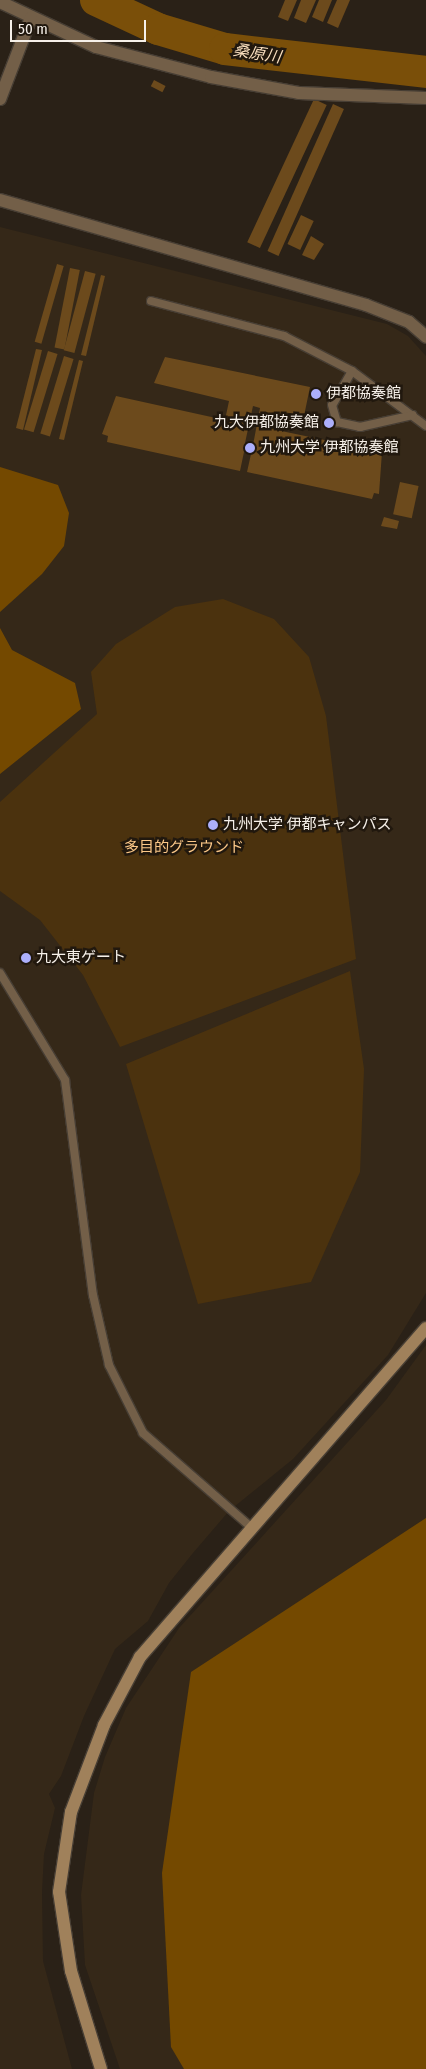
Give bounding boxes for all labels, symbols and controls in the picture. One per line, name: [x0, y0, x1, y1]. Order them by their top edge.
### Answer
scale bar: [12, 10, 149, 42]
text: 50 m: [18, 20, 48, 38]
water label: 桑原川: [232, 41, 282, 67]
place label: 伊都協奏館: [326, 385, 401, 403]
marker: 伊都協奏館: [310, 388, 322, 400]
place label: 九大伊都協奏館: [214, 414, 319, 432]
marker: 九大伊都協奏館: [323, 417, 335, 429]
place label: 九州大学 伊都協奏館: [260, 439, 399, 457]
marker: 九州大学 伊都協奏館: [244, 442, 256, 454]
place label: 九州大学 伊都キャンパス: [223, 816, 392, 834]
marker: 九州大学 伊都キャンパス: [207, 819, 219, 831]
park label: 多目的グラウンド: [124, 839, 244, 857]
place label: 九大東ゲート: [36, 949, 126, 967]
marker: 九大東ゲート: [20, 952, 32, 964]

